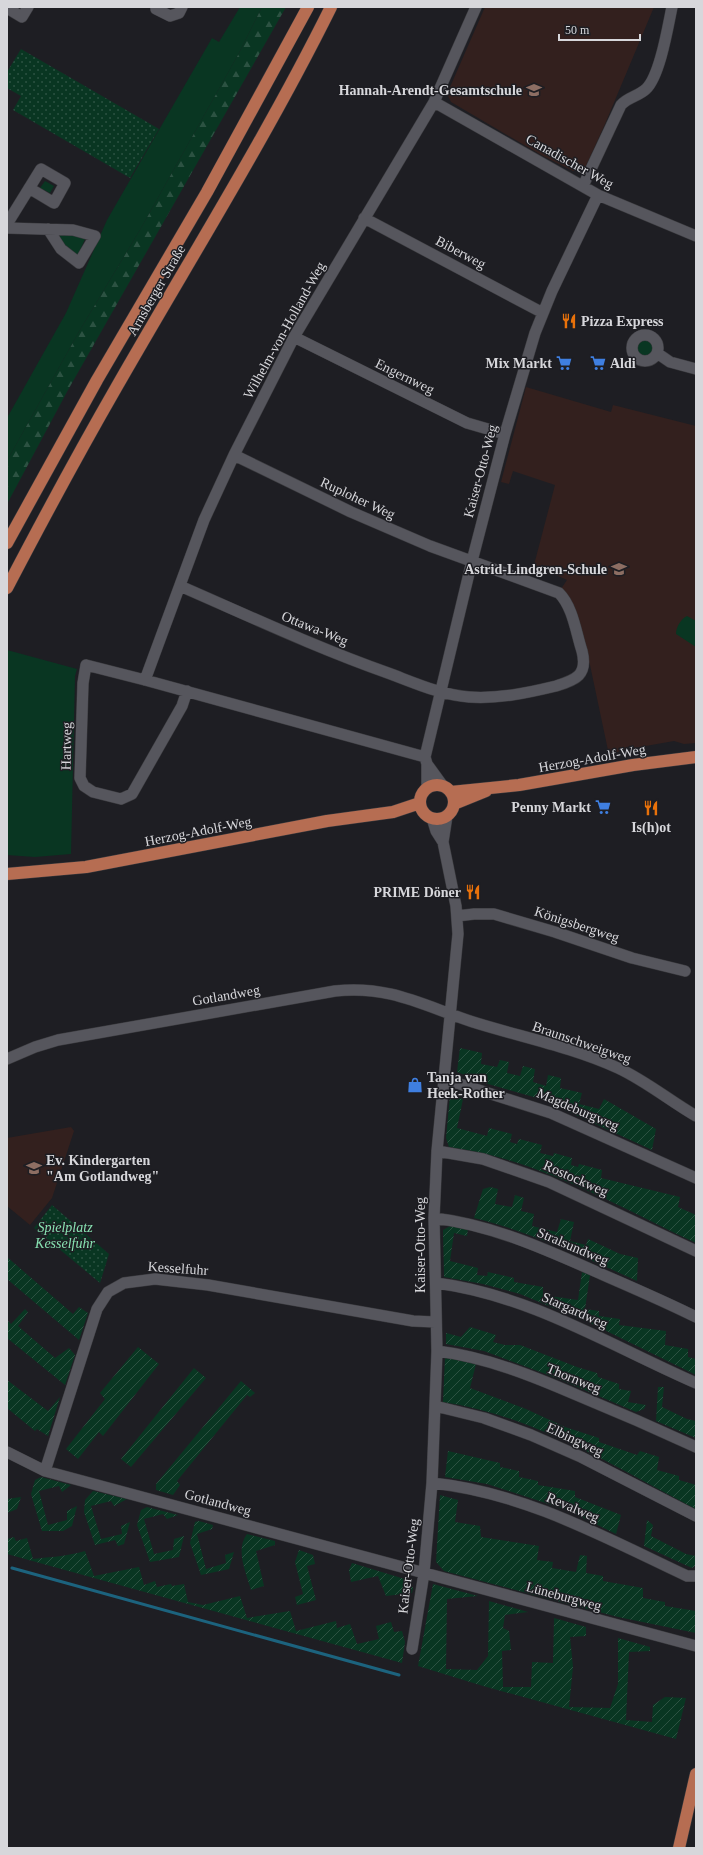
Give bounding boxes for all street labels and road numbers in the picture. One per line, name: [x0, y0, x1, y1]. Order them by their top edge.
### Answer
street label: Canadischer Weg: [523, 131, 616, 192]
street label: Biberweg: [433, 233, 488, 272]
street label: Arnsberger Straße: [124, 242, 188, 338]
street label: Wilhelm-von-Holland-Weg: [241, 259, 328, 401]
street label: Engernweg: [373, 356, 437, 397]
street label: Kaiser-Otto-Weg: [461, 423, 500, 519]
street label: Ruploher Weg: [318, 475, 398, 522]
street label: Ottawa-Weg: [279, 608, 350, 649]
street label: Hartweg: [59, 722, 74, 770]
street label: Herzog-Adolf-Weg: [537, 742, 647, 775]
street label: Herzog-Adolf-Weg: [143, 814, 253, 849]
street label: Königsbergweg: [532, 904, 621, 945]
street label: Gotlandweg: [191, 982, 261, 1009]
street label: Braunschweigweg: [531, 1019, 633, 1066]
street label: Magdeburgweg: [535, 1085, 621, 1133]
street label: Rostockweg: [541, 1158, 610, 1199]
street label: Kaiser-Otto-Weg: [413, 1197, 428, 1293]
street label: Stralsundweg: [535, 1225, 611, 1268]
street label: Kesselfuhr: [147, 1259, 209, 1278]
street label: Stargardweg: [540, 1289, 610, 1332]
street label: Thornweg: [544, 1361, 603, 1396]
street label: Elbingweg: [544, 1420, 605, 1459]
street label: Gotlandweg: [183, 1486, 253, 1519]
street label: Revalweg: [544, 1490, 602, 1525]
street label: Kaiser-Otto-Weg: [395, 1518, 422, 1615]
street label: Lüneburgweg: [524, 1579, 603, 1614]

